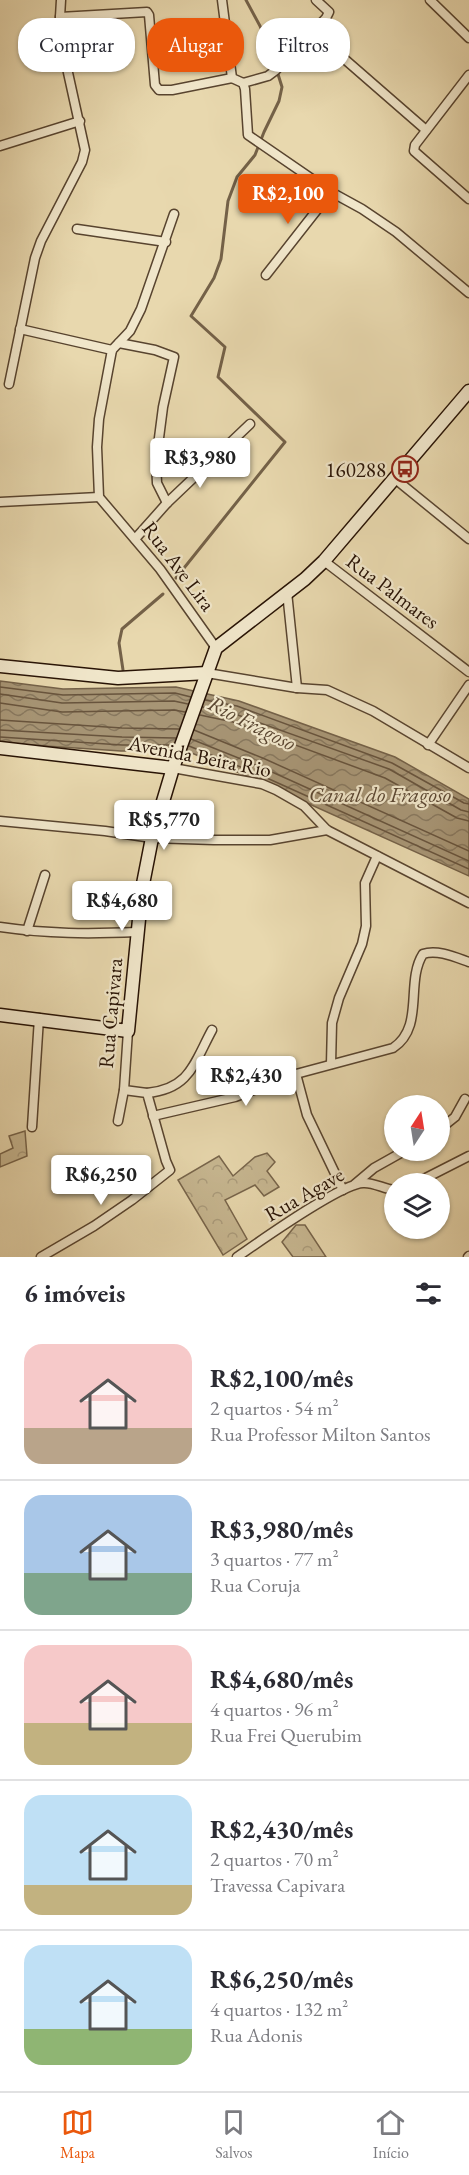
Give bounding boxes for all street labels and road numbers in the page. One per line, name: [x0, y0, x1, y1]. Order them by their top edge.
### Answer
street label: Rua Ave Lira: [136, 516, 222, 617]
street label: Rua Palmares: [341, 547, 445, 635]
street label: Avenida Beira Rio: [125, 729, 274, 783]
street label: Rua Capivara: [92, 956, 128, 1069]
street label: Rua Agave: [260, 1161, 348, 1227]

